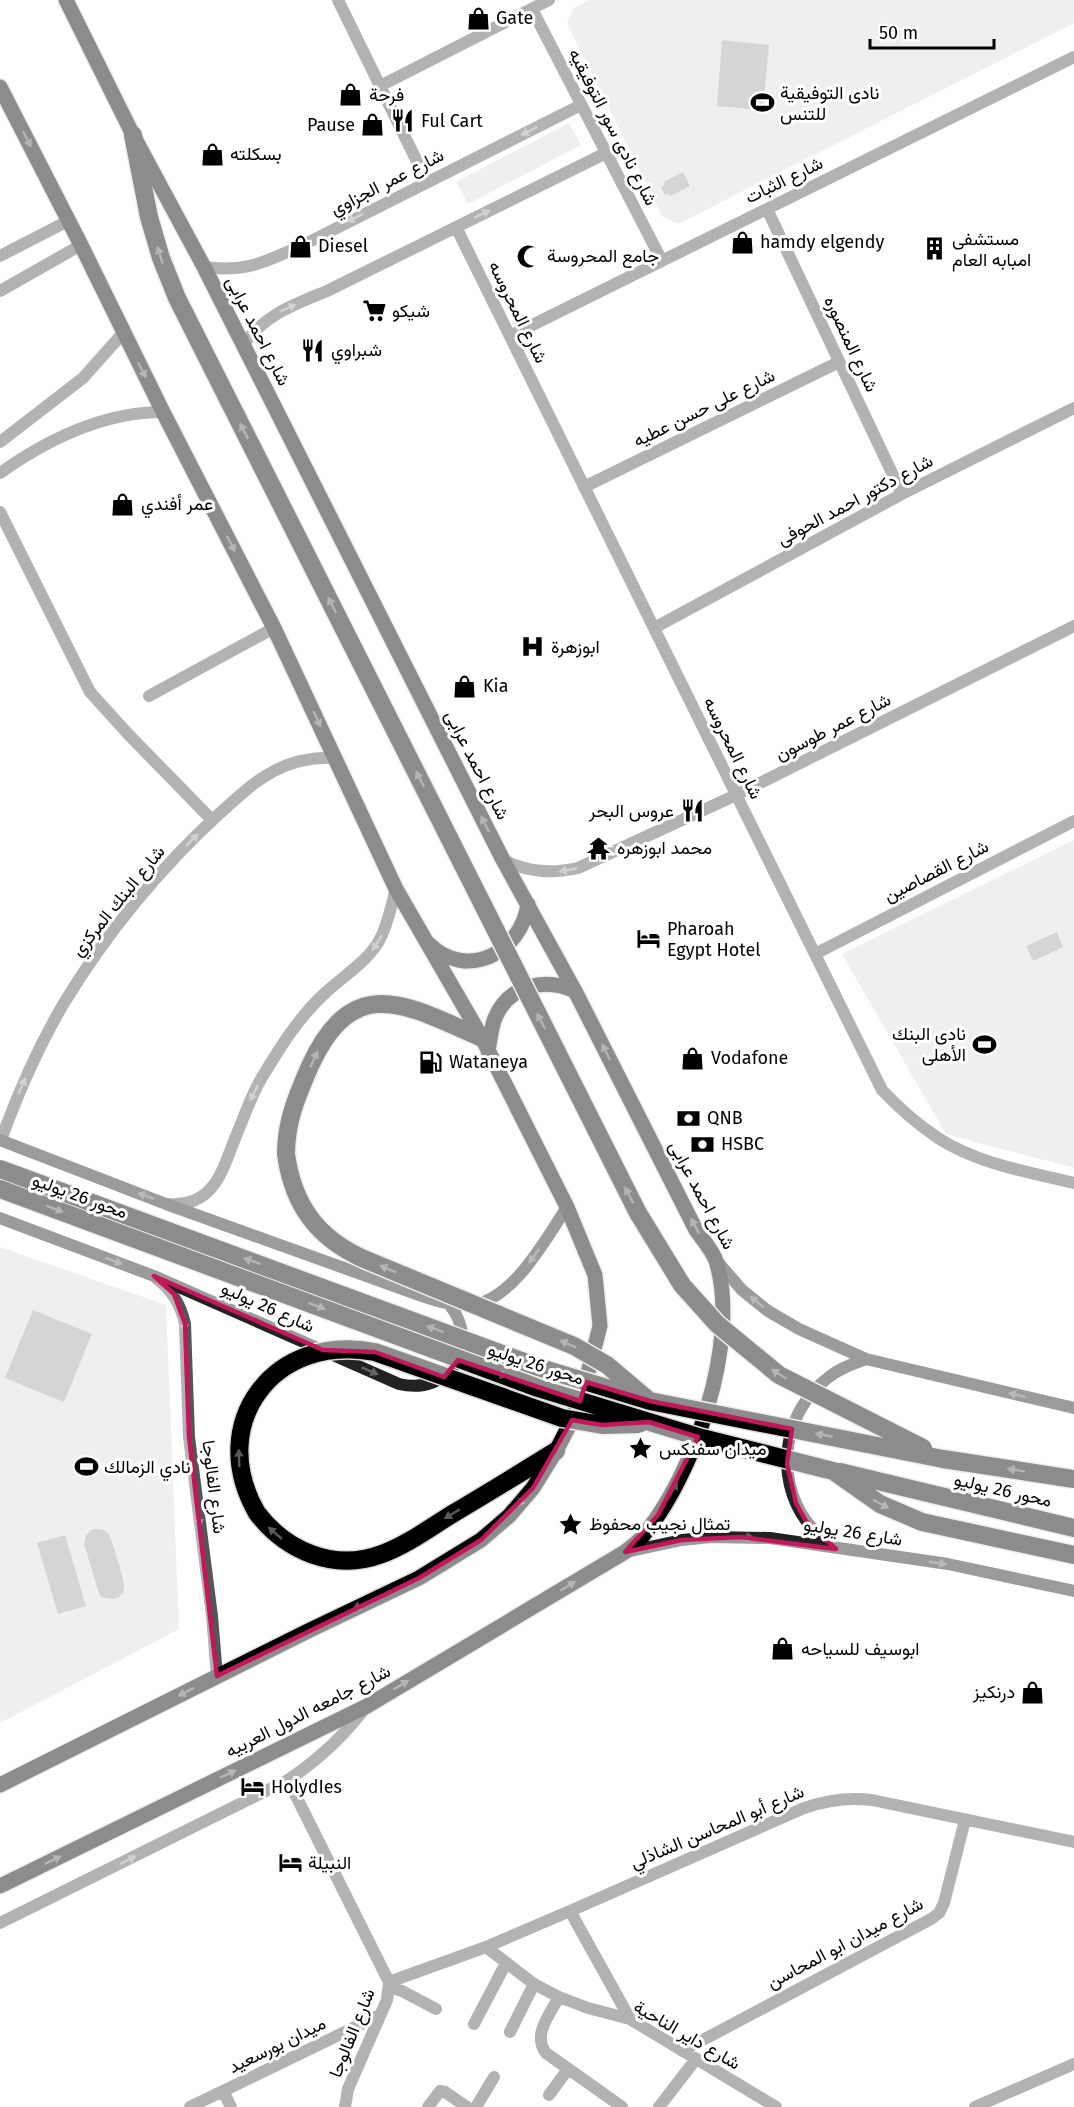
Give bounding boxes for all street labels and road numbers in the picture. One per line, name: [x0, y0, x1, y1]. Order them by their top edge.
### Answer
street label: شارع نادى سور التوفيقيه: [563, 45, 662, 210]
street label: شارع عمر الجزاوي: [326, 144, 449, 224]
street label: شارع الثبات: [742, 152, 827, 209]
street label: شارع المحروسه: [483, 257, 552, 367]
street label: شارع احمد عرابى: [220, 273, 295, 390]
street label: شارع المنصوره: [818, 293, 883, 396]
street label: شارع على حسن عطيه: [630, 364, 779, 453]
street label: شارع دكتور احمد الحوفى: [773, 450, 937, 551]
street label: شارع عمر طوسون: [772, 688, 895, 766]
street label: شارع المحروسه: [698, 693, 767, 803]
street label: شارع احمد عرابى: [439, 707, 514, 824]
street label: شارع القصاصين: [880, 835, 993, 908]
street label: شارع البنك المركزي: [67, 841, 173, 963]
street label: شارع احمد عرابى: [663, 1137, 740, 1254]
street label: محور 26 يوليو: [30, 1169, 130, 1223]
street label: شارع 26 يوليو: [218, 1277, 318, 1338]
street label: محور 26 يوليو: [485, 1338, 587, 1390]
street label: شارع الفالوجا: [196, 1439, 231, 1535]
street label: محور 26 يوليو: [952, 1468, 1054, 1512]
street label: شارع 26 يوليو: [802, 1513, 904, 1552]
street label: شارع جامعه الدول العربيه: [222, 1660, 395, 1763]
street label: شارع أبو المحاسن الشاذلي: [627, 1780, 809, 1877]
street label: شارع ميدان ابو المحاسن: [763, 1892, 927, 1994]
street label: شارع الفالوجا: [324, 1985, 381, 2081]
street label: شارع داير الناحية: [629, 1996, 744, 2075]
street label: ميدان بورسعيد: [225, 2012, 329, 2078]

